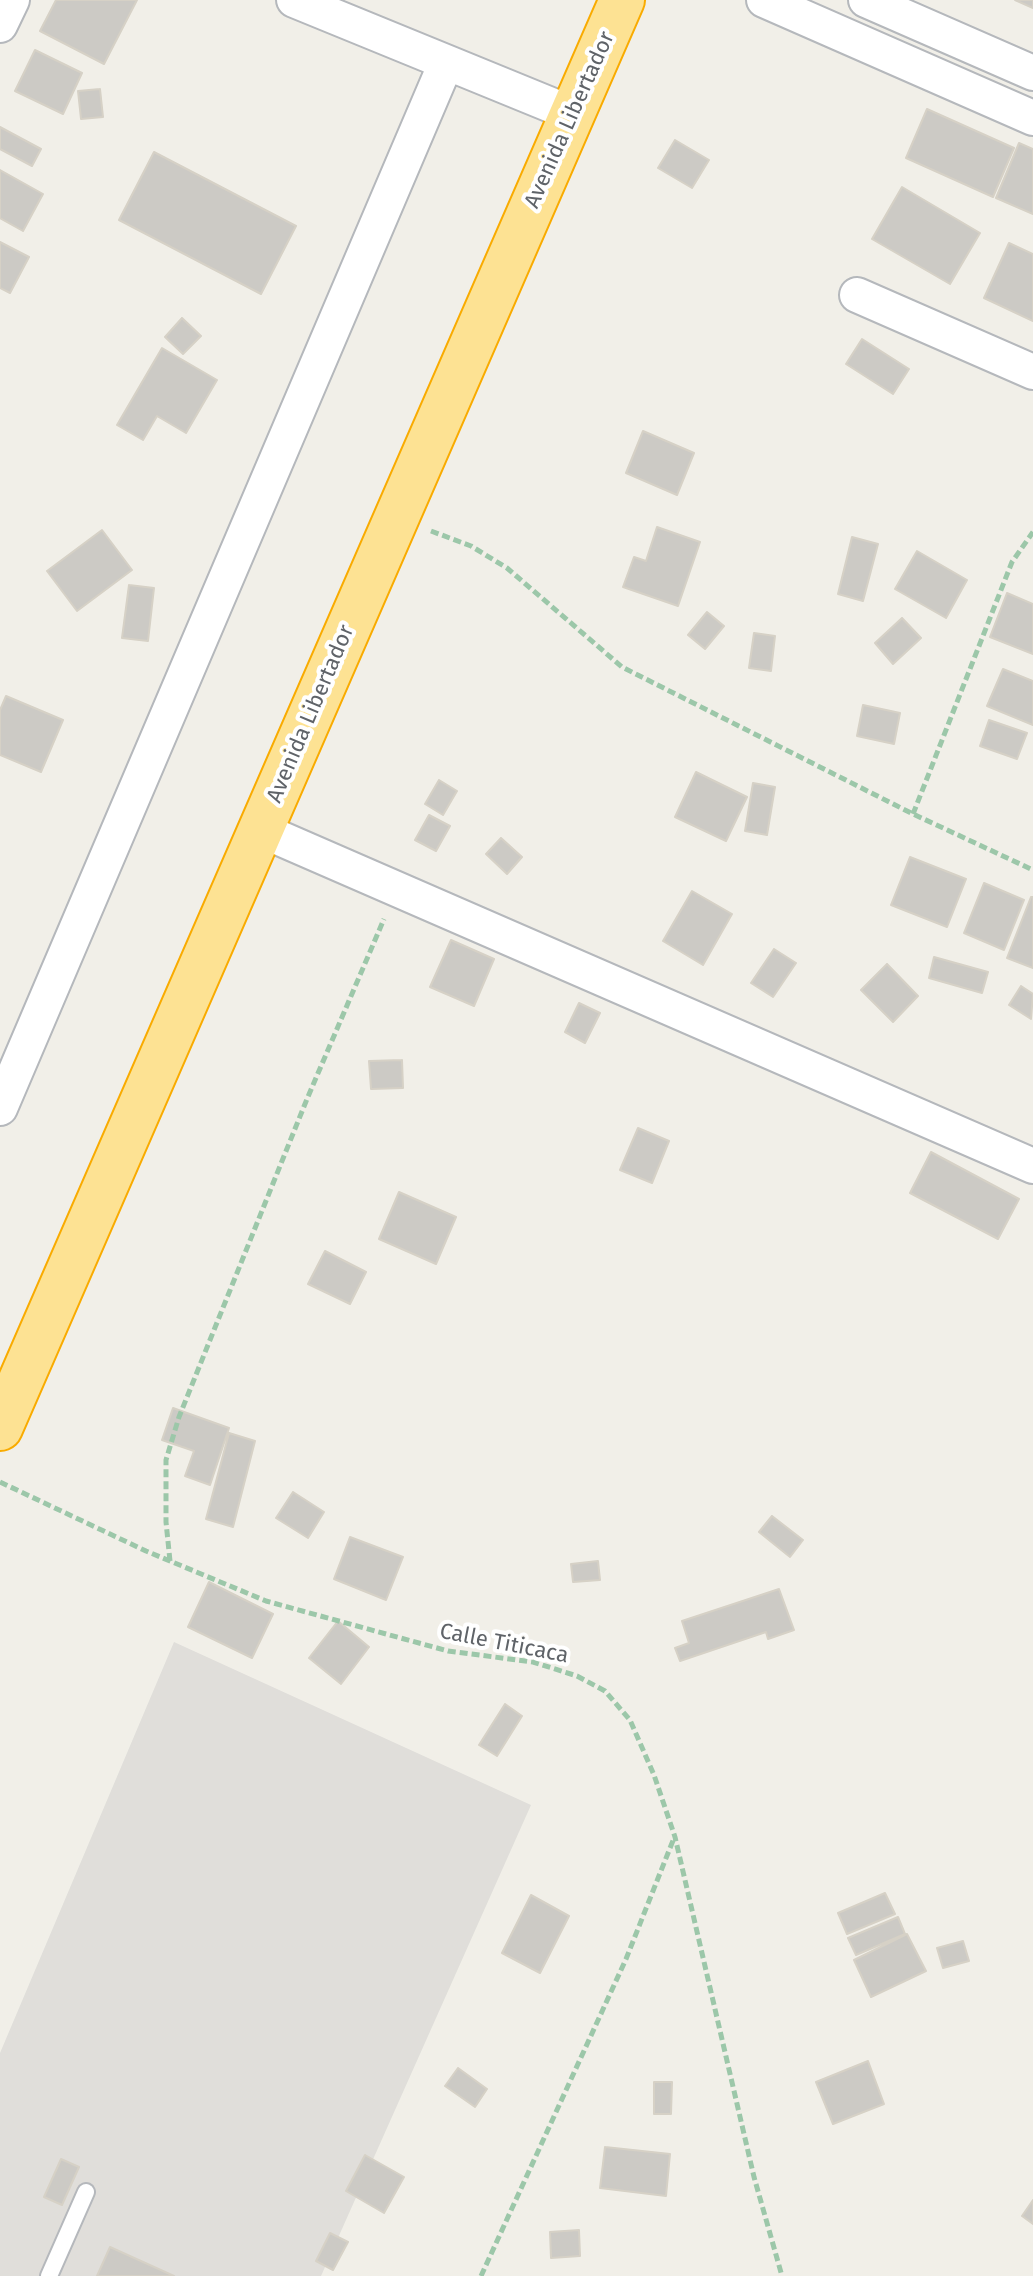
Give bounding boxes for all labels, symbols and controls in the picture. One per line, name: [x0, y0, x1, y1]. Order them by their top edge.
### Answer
street label: Avenida Libertador: [519, 28, 621, 212]
street label: Avenida Libertador: [262, 621, 360, 807]
street label: Calle Titicaca: [437, 1619, 571, 1669]

